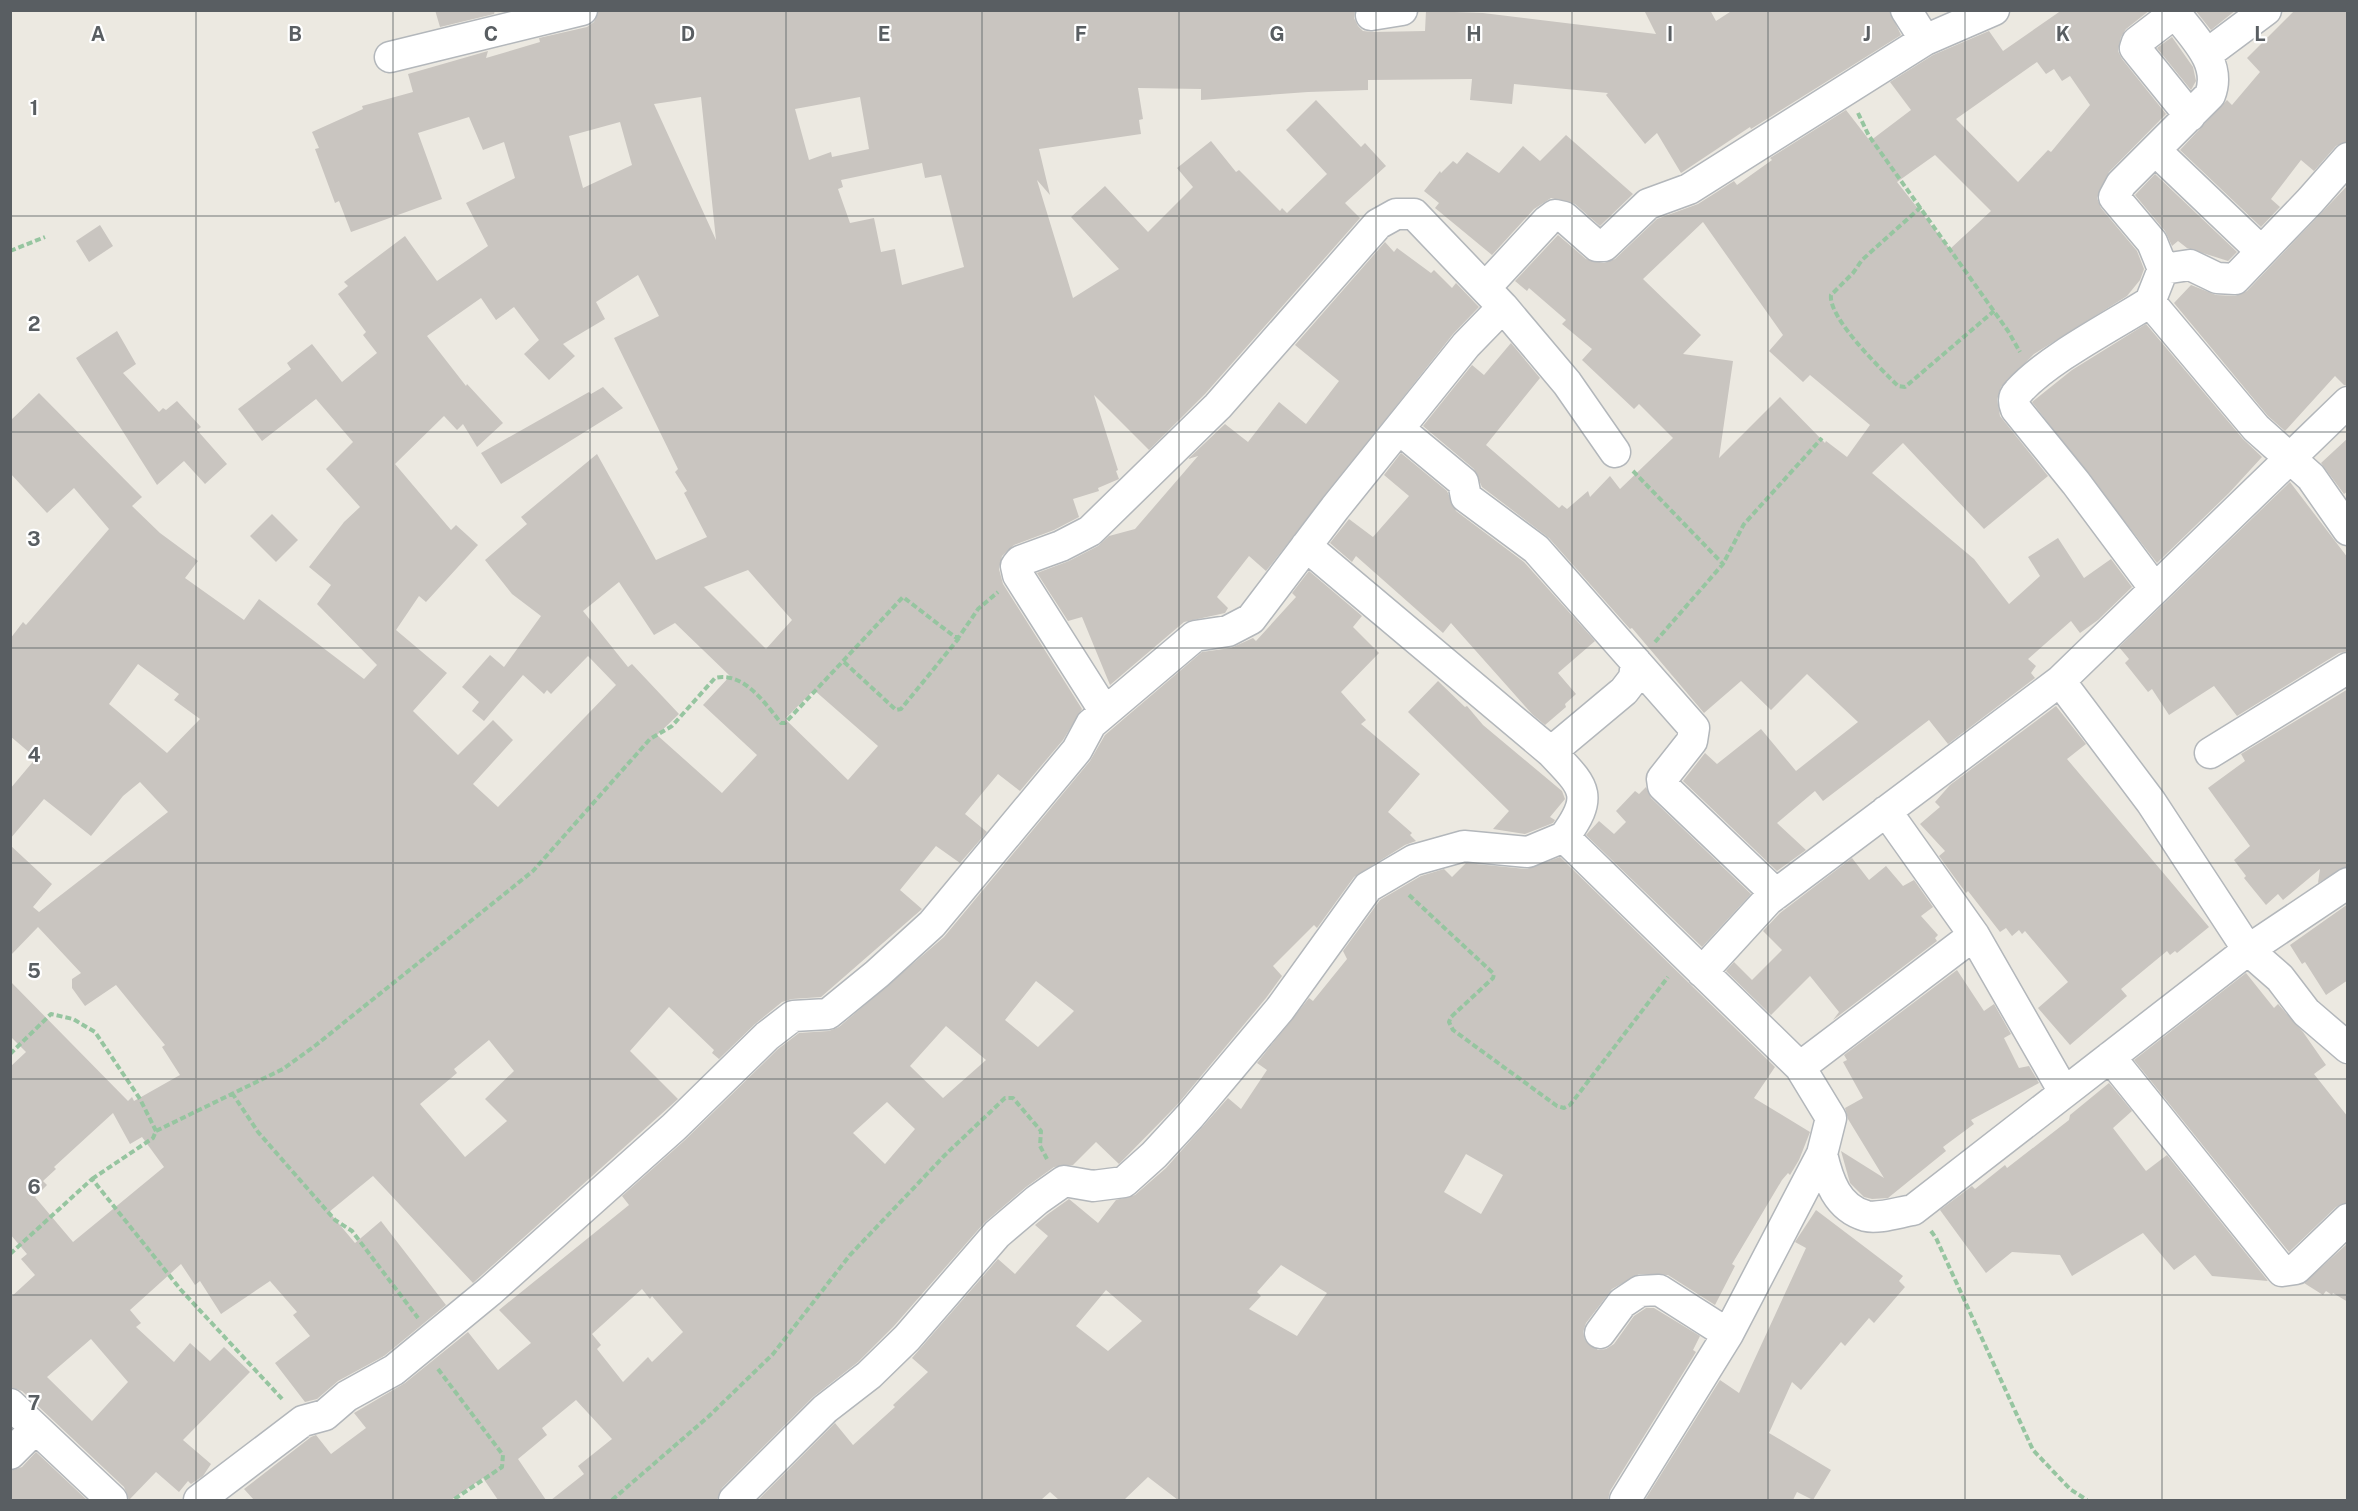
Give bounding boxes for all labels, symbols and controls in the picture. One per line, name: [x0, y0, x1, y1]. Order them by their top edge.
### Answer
text: A: [91, 22, 105, 46]
text: B: [288, 22, 302, 46]
text: C: [484, 22, 498, 46]
text: D: [681, 22, 695, 46]
text: E: [878, 22, 890, 46]
text: F: [1075, 22, 1087, 46]
text: G: [1269, 22, 1285, 46]
text: H: [1466, 22, 1482, 46]
text: I: [1667, 22, 1673, 46]
text: J: [1863, 22, 1871, 46]
text: K: [2056, 22, 2070, 46]
text: L: [2254, 22, 2266, 46]
text: 1: [30, 96, 38, 120]
text: 2: [28, 312, 40, 336]
text: 3: [27, 527, 41, 551]
text: 4: [27, 743, 41, 767]
text: 5: [27, 959, 41, 983]
text: 6: [27, 1175, 41, 1199]
text: 7: [28, 1391, 40, 1415]

